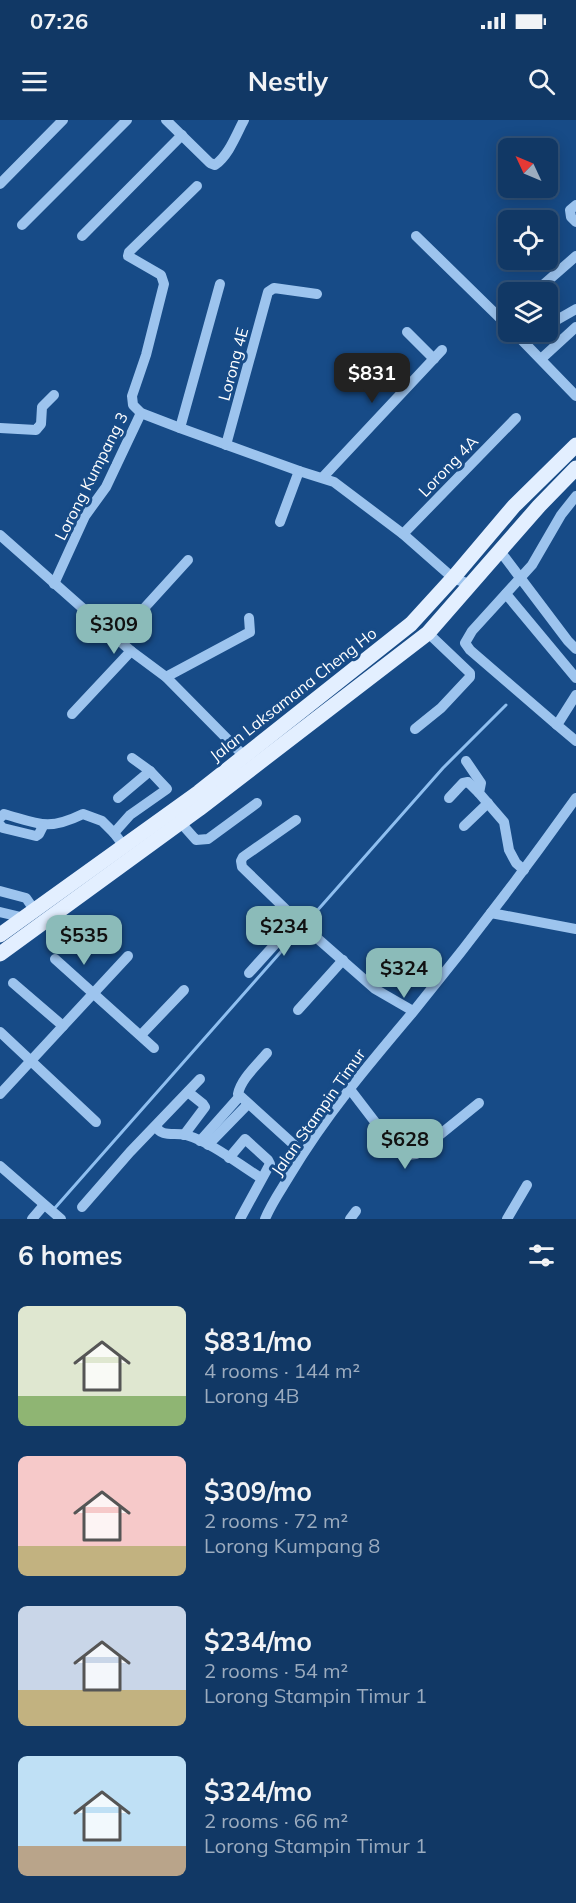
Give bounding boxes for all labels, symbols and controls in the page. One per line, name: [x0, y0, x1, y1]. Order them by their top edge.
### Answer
text: 07:26: [30, 7, 88, 35]
text: Nestly: [248, 64, 328, 98]
icon: menu: [18, 65, 51, 98]
icon: search: [525, 65, 558, 98]
north arrow: [498, 138, 558, 198]
map controls: [498, 138, 558, 342]
button: locate: [498, 210, 558, 270]
button: layers: [498, 282, 558, 342]
street label: Lorong 4E: [214, 325, 252, 403]
pin: $831: [336, 353, 408, 404]
text: $831: [348, 360, 396, 385]
street label: Lorong Kumpang 3: [50, 409, 132, 543]
street label: Lorong 4A: [414, 431, 482, 501]
pin: $309: [78, 604, 150, 655]
text: $309: [90, 611, 138, 636]
street label: Jalan Laksamana Cheng Ho: [206, 623, 380, 765]
pin: $234: [248, 906, 320, 957]
text: $234: [260, 913, 308, 938]
pin: $535: [48, 915, 120, 966]
text: $535: [60, 922, 108, 947]
pin: $324: [368, 948, 440, 999]
text: $324: [380, 955, 428, 980]
street label: Jalan Stampin Timur: [267, 1044, 369, 1179]
pin: $628: [369, 1119, 441, 1170]
text: $628: [381, 1126, 429, 1151]
text: 6 homes: [18, 1239, 122, 1272]
icon: filters: [525, 1239, 558, 1272]
text: $831/mo: [204, 1325, 312, 1358]
icon: home: [66, 1330, 138, 1402]
text: 4 rooms · 144 m²: [204, 1358, 360, 1383]
text: Lorong 4B: [204, 1383, 299, 1408]
text: $309/mo: [204, 1475, 312, 1508]
icon: home: [66, 1480, 138, 1552]
text: 2 rooms · 72 m²: [204, 1508, 348, 1533]
text: Lorong Kumpang 8: [204, 1533, 380, 1558]
text: $234/mo: [204, 1625, 312, 1658]
icon: home: [66, 1630, 138, 1702]
text: 2 rooms · 54 m²: [204, 1658, 348, 1683]
text: Lorong Stampin Timur 1: [204, 1683, 427, 1708]
text: $324/mo: [204, 1775, 312, 1808]
icon: home: [66, 1780, 138, 1852]
text: 2 rooms · 66 m²: [204, 1808, 348, 1833]
text: Lorong Stampin Timur 1: [204, 1833, 427, 1858]

